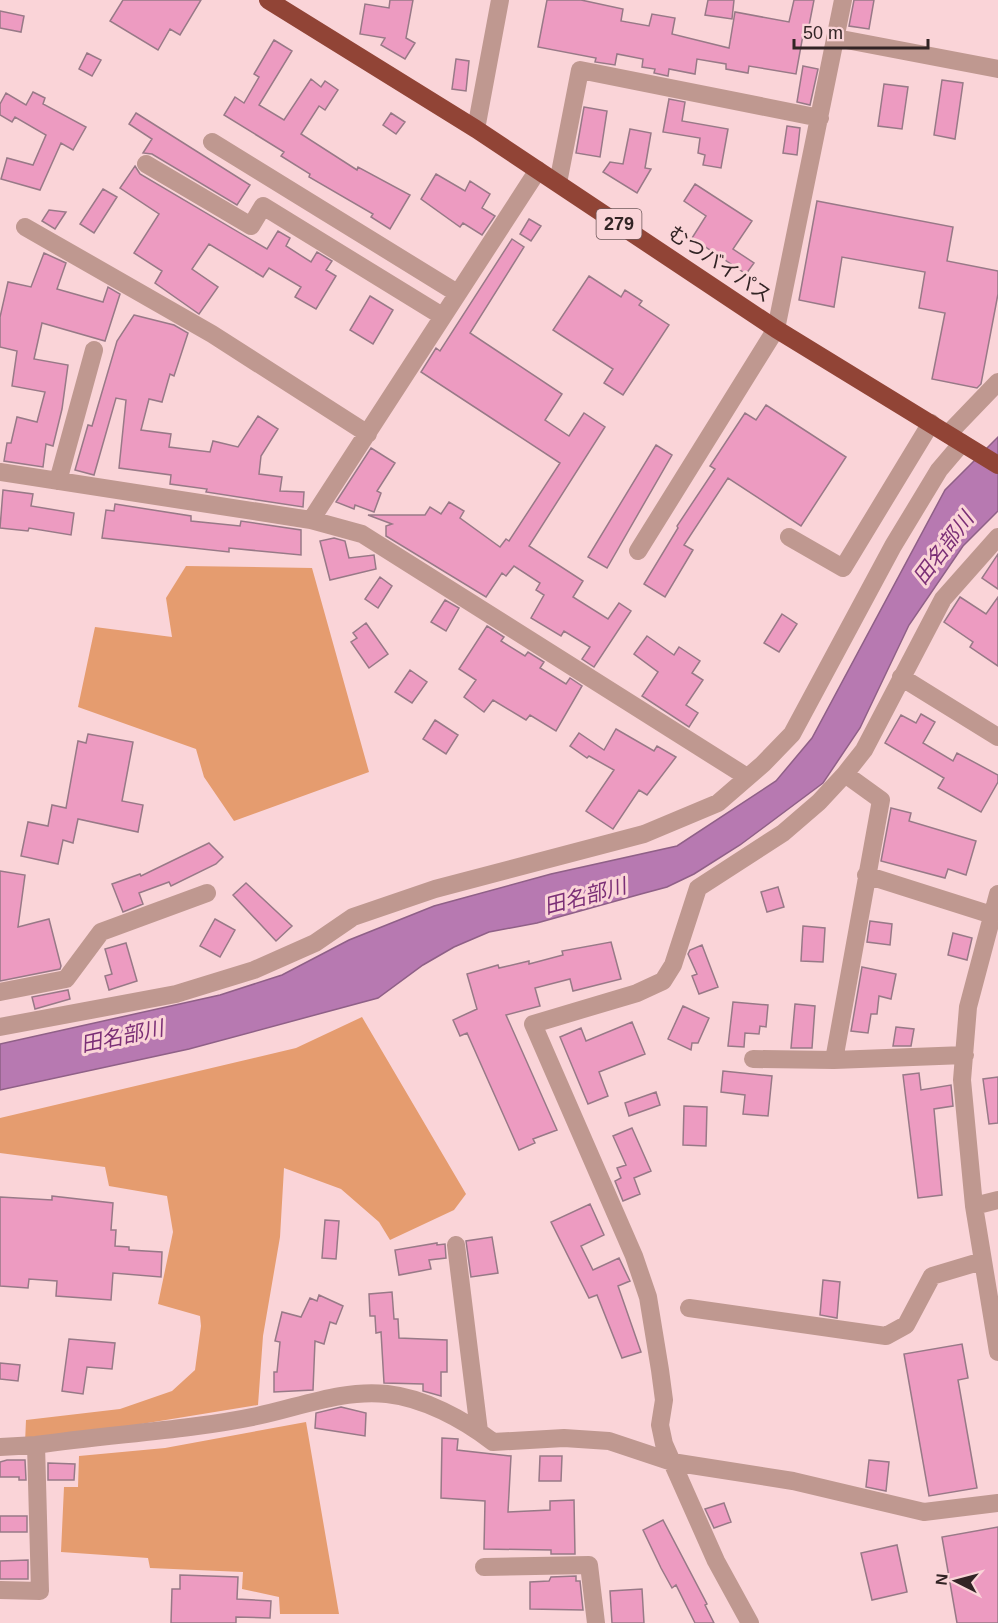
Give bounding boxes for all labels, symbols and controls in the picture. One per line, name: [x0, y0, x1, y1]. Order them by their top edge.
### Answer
scale bar: [794, 12, 928, 50]
text: 50 m: [803, 23, 843, 43]
road number: 279: [596, 209, 642, 239]
street label: むつバイパス: [664, 221, 776, 307]
water label: 田名部川: [909, 506, 979, 588]
water label: 田名部川: [541, 874, 630, 918]
water label: 田名部川: [79, 1016, 167, 1056]
north arrow: [926, 1551, 986, 1611]
text: N: [933, 1573, 951, 1586]

